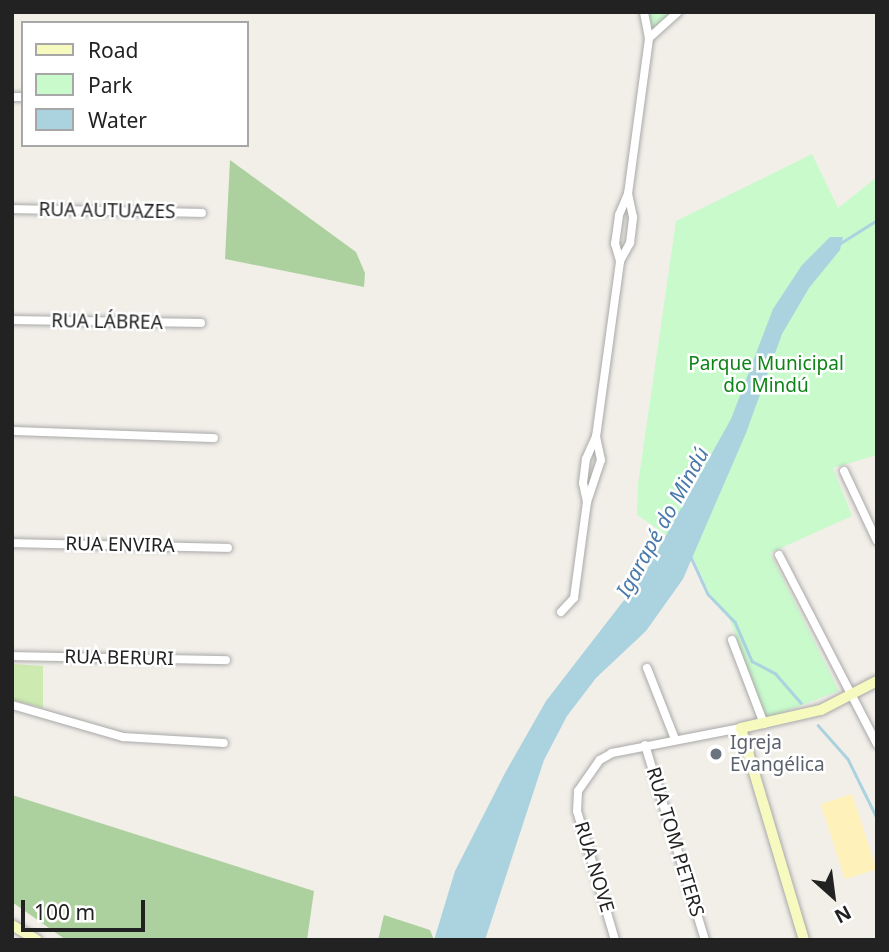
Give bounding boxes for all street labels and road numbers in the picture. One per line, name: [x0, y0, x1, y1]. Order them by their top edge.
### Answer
street label: RUA AUTUAZES: [38, 198, 176, 224]
street label: RUA LÁBREA: [51, 310, 163, 334]
street label: RUA ENVIRA: [65, 533, 175, 557]
street label: RUA BERURI: [64, 646, 174, 670]
street label: RUA TOM PETERS: [641, 764, 709, 920]
street label: RUA NOVE: [569, 819, 619, 915]

